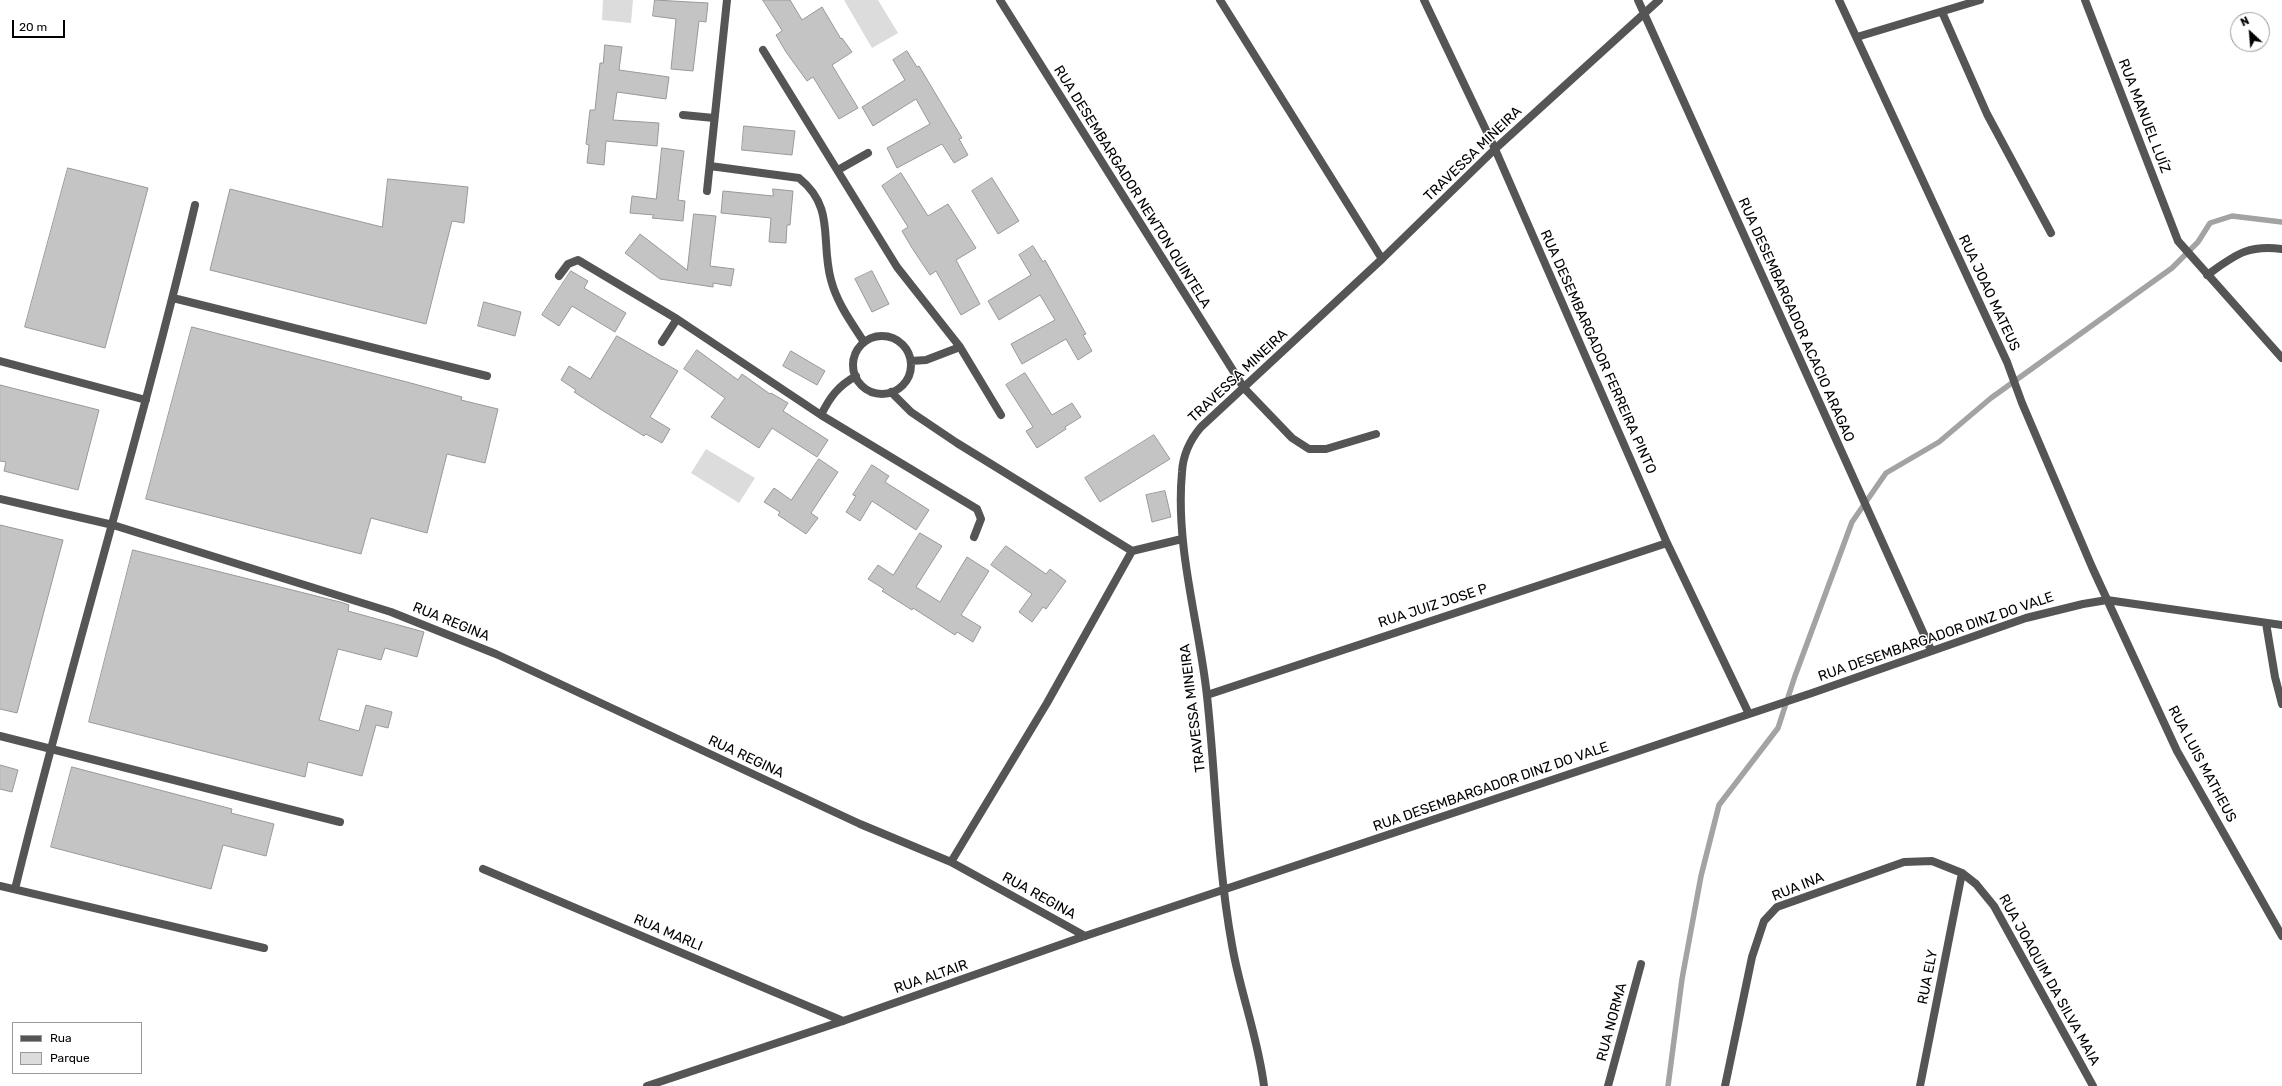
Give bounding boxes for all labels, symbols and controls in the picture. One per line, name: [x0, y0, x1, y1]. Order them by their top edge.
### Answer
scale bar: [14, 12, 67, 38]
north arrow: [2230, 12, 2270, 52]
text: N: [2239, 14, 2251, 29]
text: 20 m: [19, 20, 47, 34]
street label: RUA MANUEL LUÍZ: [2114, 56, 2174, 176]
street label: RUA DESEMBARGADOR NEWTON QUINTELA: [1050, 63, 1214, 311]
street label: TRAVESSA MINEIRA: [1421, 103, 1525, 205]
street label: RUA DESEMBARGADOR ACACIO ARAGAO: [1734, 195, 1858, 445]
street label: RUA DESEMBARGADOR FERREIRA PINTO: [1536, 227, 1660, 477]
street label: RUA JOAO MATEUS: [1955, 232, 2023, 354]
street label: TRAVESSA MINEIRA: [1185, 326, 1291, 426]
street label: RUA JUIZ JOSE P: [1376, 580, 1490, 632]
street label: RUA DESEMBARGADOR DINZ DO VALE: [1816, 589, 2056, 685]
street label: RUA REGINA: [410, 599, 492, 645]
street label: TRAVESSA MINEIRA: [1177, 643, 1209, 773]
street label: RUA LUIS MATHEUS: [2164, 703, 2240, 825]
street label: RUA REGINA: [705, 732, 787, 782]
street label: RUA DESEMBARGADOR DINZ DO VALE: [1371, 739, 1611, 835]
street label: RUA REGINA: [999, 869, 1079, 923]
street label: RUA INA: [1770, 869, 1826, 905]
street label: RUA JOAQUIM DA SILVA MAIA: [1995, 892, 2103, 1068]
street label: RUA MARLI: [631, 911, 705, 955]
street label: RUA ELY: [1914, 948, 1942, 1006]
street label: RUA ALTAIR: [892, 957, 970, 997]
street label: RUA NORMA: [1593, 981, 1631, 1063]
legend: [12, 1022, 142, 1074]
text: Rua: [50, 1031, 72, 1045]
text: Parque: [50, 1051, 90, 1065]

